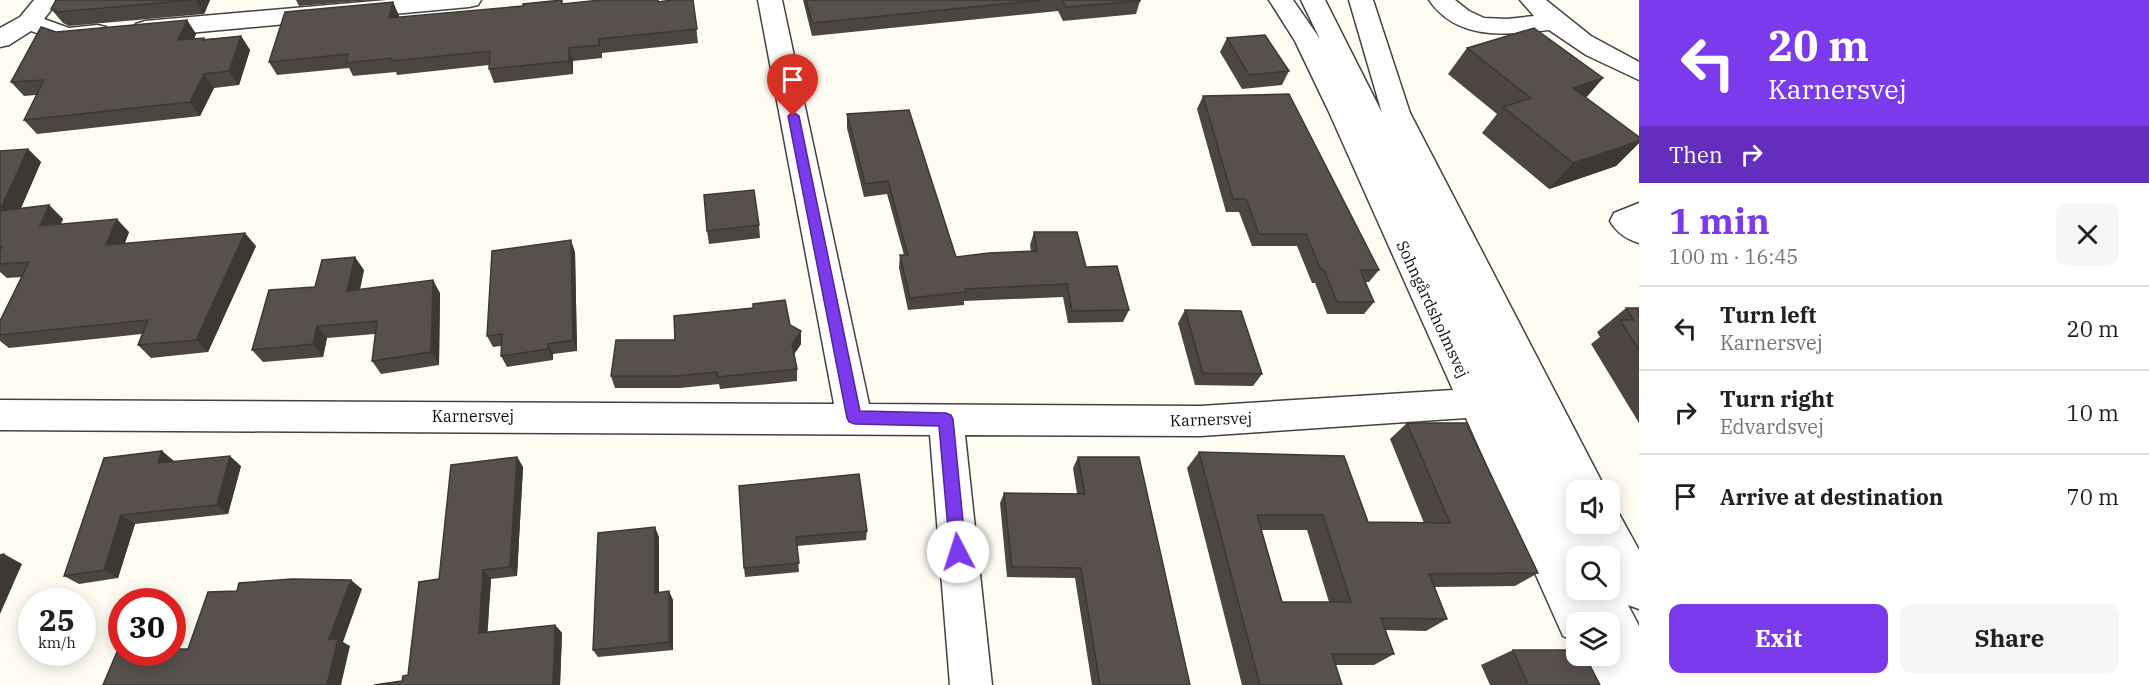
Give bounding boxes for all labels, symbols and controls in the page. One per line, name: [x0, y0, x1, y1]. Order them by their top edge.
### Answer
text: 20 m: [1768, 18, 1869, 73]
icon: left: [1669, 24, 1747, 102]
pin: [767, 54, 818, 116]
icon: arrive: [776, 63, 809, 96]
text: Karnersvej: [1768, 71, 1907, 106]
icon: right: [1735, 138, 1768, 171]
text: Then: [1669, 140, 1723, 169]
text: 1 min: [1669, 197, 1770, 244]
button: close: [2056, 203, 2119, 266]
street label: Sohngårdsholmsvej: [1392, 237, 1474, 381]
text: 100 m · 16:45: [1669, 243, 1798, 270]
text: Turn left: [1720, 300, 1816, 329]
icon: left: [1669, 312, 1702, 345]
text: 20 m: [2067, 314, 2119, 343]
text: Karnersvej: [1720, 329, 1823, 356]
text: Turn right: [1720, 384, 1834, 413]
icon: right: [1669, 396, 1702, 429]
text: 10 m: [2067, 398, 2119, 427]
street label: Karnersvej: [432, 406, 514, 426]
street label: Karnersvej: [1170, 408, 1252, 430]
text: Edvardsvej: [1720, 413, 1824, 440]
map controls: [1566, 480, 1620, 666]
button: sound: [1566, 480, 1620, 534]
icon: arrive: [1669, 480, 1702, 513]
text: Arrive at destination: [1720, 482, 1943, 511]
text: 70 m: [2067, 482, 2119, 511]
position arrow: [926, 520, 990, 584]
button: search: [1566, 546, 1620, 600]
speed limit sign: 30: [108, 588, 186, 666]
text: 25: [39, 600, 75, 639]
button: Exit: [1669, 604, 1888, 673]
button: Share: [1900, 604, 2119, 673]
button: layers: [1566, 612, 1620, 666]
text: km/h: [38, 633, 76, 652]

